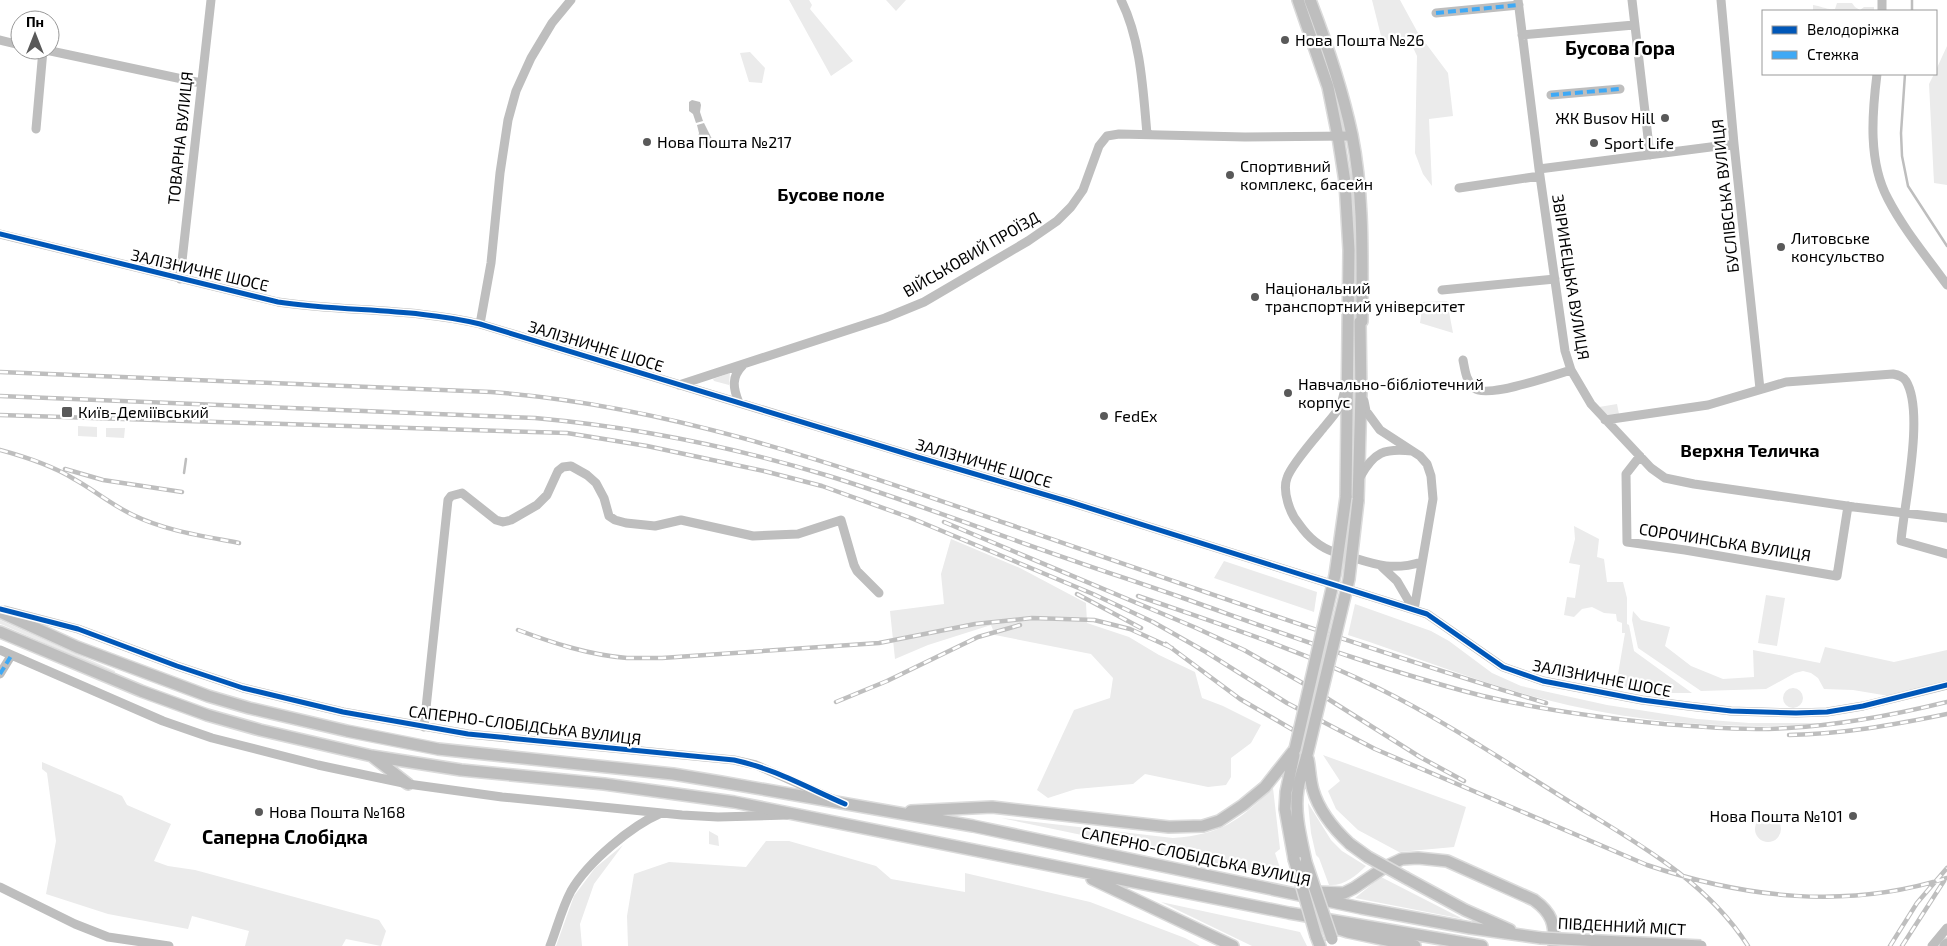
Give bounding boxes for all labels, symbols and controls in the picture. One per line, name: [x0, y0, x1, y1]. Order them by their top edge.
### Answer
north arrow: [10, 10, 60, 60]
legend: [1762, 10, 1937, 75]
text: Пн: [26, 13, 44, 30]
text: Велодоріжка: [1807, 20, 1899, 38]
place label: Нова Пошта №26: [1295, 30, 1424, 49]
marker: Нова Пошта №26: [1279, 34, 1291, 46]
district label: Бусова Гора: [1565, 36, 1675, 59]
text: Стежка: [1807, 45, 1859, 63]
street label: ТОВАРНА ВУЛИЦЯ: [163, 70, 196, 205]
place label: ЖК Busov Hill: [1555, 108, 1655, 127]
marker: ЖК Busov Hill: [1659, 112, 1671, 124]
street label: БУСЛІВСЬКА ВУЛИЦЯ: [1707, 118, 1742, 274]
place label: Нова Пошта №217: [657, 132, 792, 151]
place label: Sport Life: [1604, 133, 1674, 152]
marker: Нова Пошта №217: [641, 136, 653, 148]
marker: Sport Life: [1588, 137, 1600, 149]
place label: Спортивний комплекс, басейн: [1240, 156, 1373, 193]
marker: Спортивний комплекс, басейн: [1224, 169, 1236, 181]
district label: Бусове поле: [777, 183, 885, 205]
street label: ЗВІРИНЕЦЬКА ВУЛИЦЯ: [1549, 193, 1594, 361]
street label: ВІЙСЬКОВИЙ ПРОЇЗД: [899, 207, 1042, 300]
place label: Литовське консульство: [1791, 228, 1885, 266]
marker: Литовське консульство: [1775, 241, 1787, 253]
street label: ЗАЛІЗНИЧНЕ ШОСЕ: [129, 244, 271, 295]
place label: Національний транспортний університет: [1265, 278, 1465, 316]
marker: Національний транспортний університет: [1249, 291, 1261, 303]
street label: ЗАЛІЗНИЧНЕ ШОСЕ: [526, 316, 666, 375]
place label: Навчально-бібліотечний корпус: [1298, 374, 1484, 412]
marker: Навчально-бібліотечний корпус: [1282, 387, 1294, 399]
place label: Київ-Деміївський: [78, 402, 209, 421]
marker: Київ-Деміївський: [60, 405, 74, 419]
place label: FedEx: [1114, 406, 1158, 425]
marker: FedEx: [1098, 410, 1110, 422]
street label: ЗАЛІЗНИЧНЕ ШОСЕ: [914, 434, 1054, 491]
district label: Верхня Теличка: [1680, 439, 1820, 461]
street label: СОРОЧИНСЬКА ВУЛИЦЯ: [1638, 519, 1812, 564]
street label: ЗАЛІЗНИЧНЕ ШОСЕ: [1531, 655, 1673, 700]
street label: САПЕРНО-СЛОБІДСЬКА ВУЛИЦЯ: [408, 701, 642, 748]
place label: Нова Пошта №168: [269, 802, 405, 821]
marker: Нова Пошта №168: [253, 806, 265, 818]
place label: Нова Пошта №101: [1709, 806, 1843, 825]
marker: Нова Пошта №101: [1847, 810, 1859, 822]
street label: САПЕРНО-СЛОБІДСЬКА ВУЛИЦЯ: [1080, 822, 1313, 889]
district label: Саперна Слобідка: [202, 825, 368, 848]
street label: ПІВДЕННИЙ МІСТ: [1557, 913, 1687, 938]

